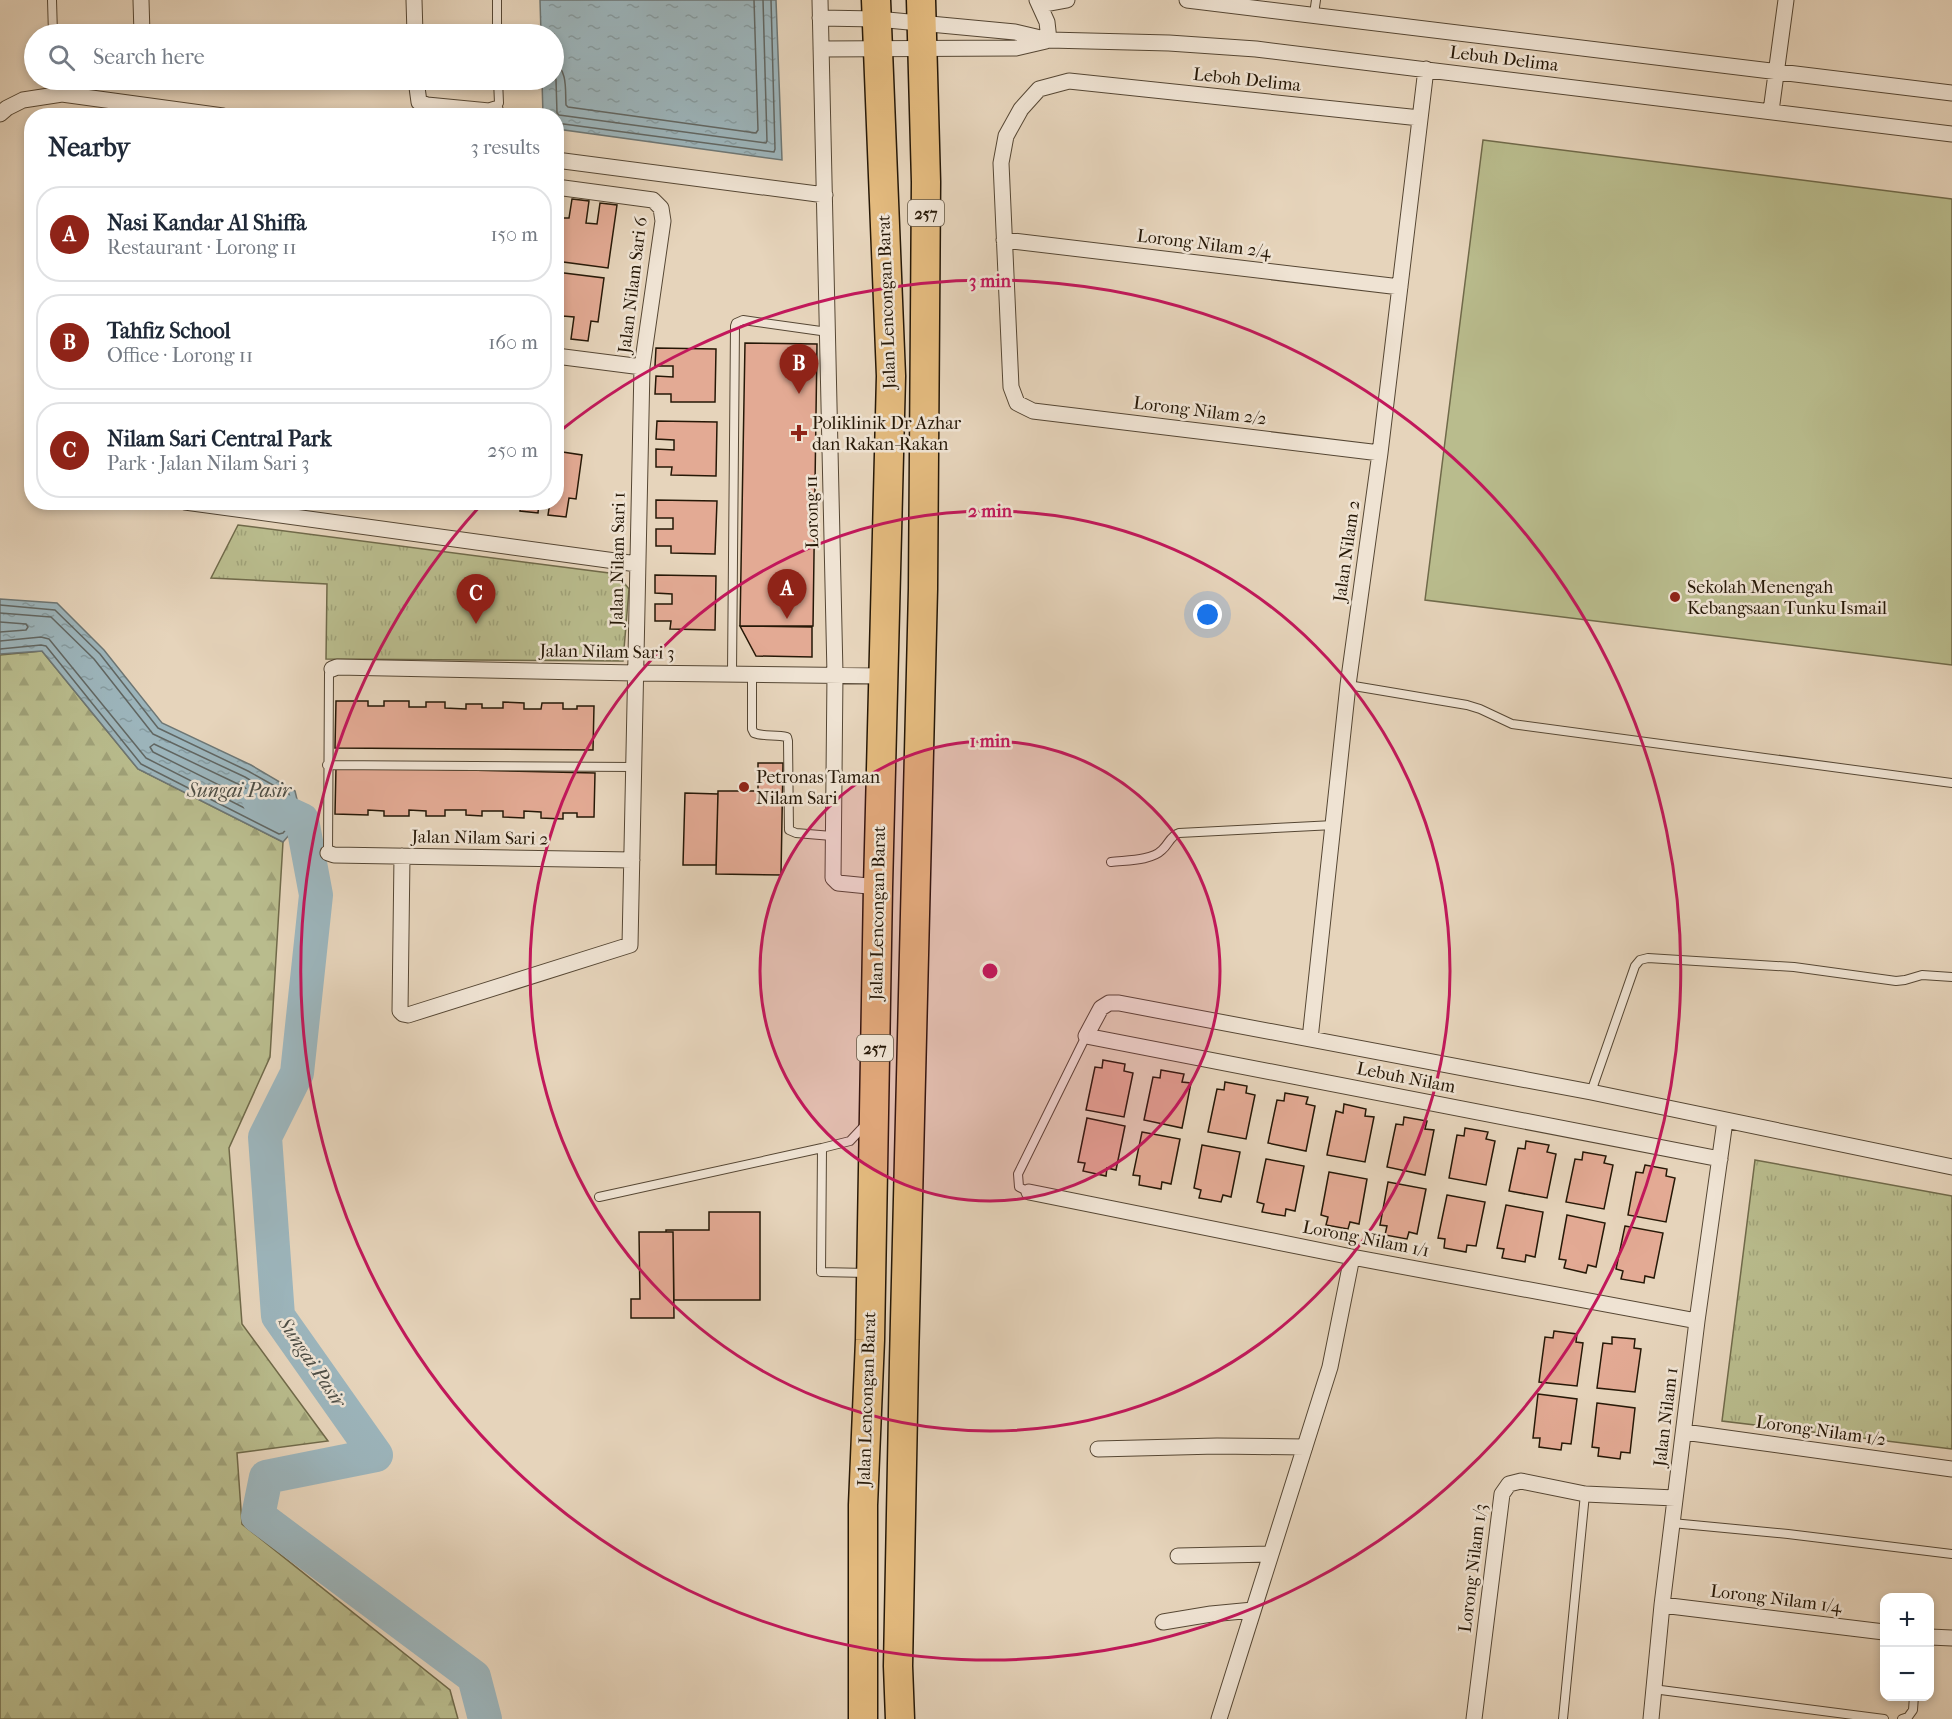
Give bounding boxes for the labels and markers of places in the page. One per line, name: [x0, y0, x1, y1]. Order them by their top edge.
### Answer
pin: B: [780, 344, 818, 394]
place label: Poliklinik Dr Azhar dan Rakan-Rakan: [812, 413, 962, 455]
marker: Poliklinik Dr Azhar dan Rakan-Rakan: [790, 424, 808, 442]
pin: A: [768, 570, 806, 619]
pin: C: [456, 574, 496, 624]
place label: Sekolah Menengah Kebangsaan Tunku Ismail: [1687, 577, 1887, 619]
marker: Sekolah Menengah Kebangsaan Tunku Ismail: [1668, 590, 1682, 604]
place label: Petronas Taman Nilam Sari: [756, 767, 881, 809]
marker: Petronas Taman Nilam Sari: [737, 780, 751, 794]
centre of rings: [980, 961, 1000, 981]

